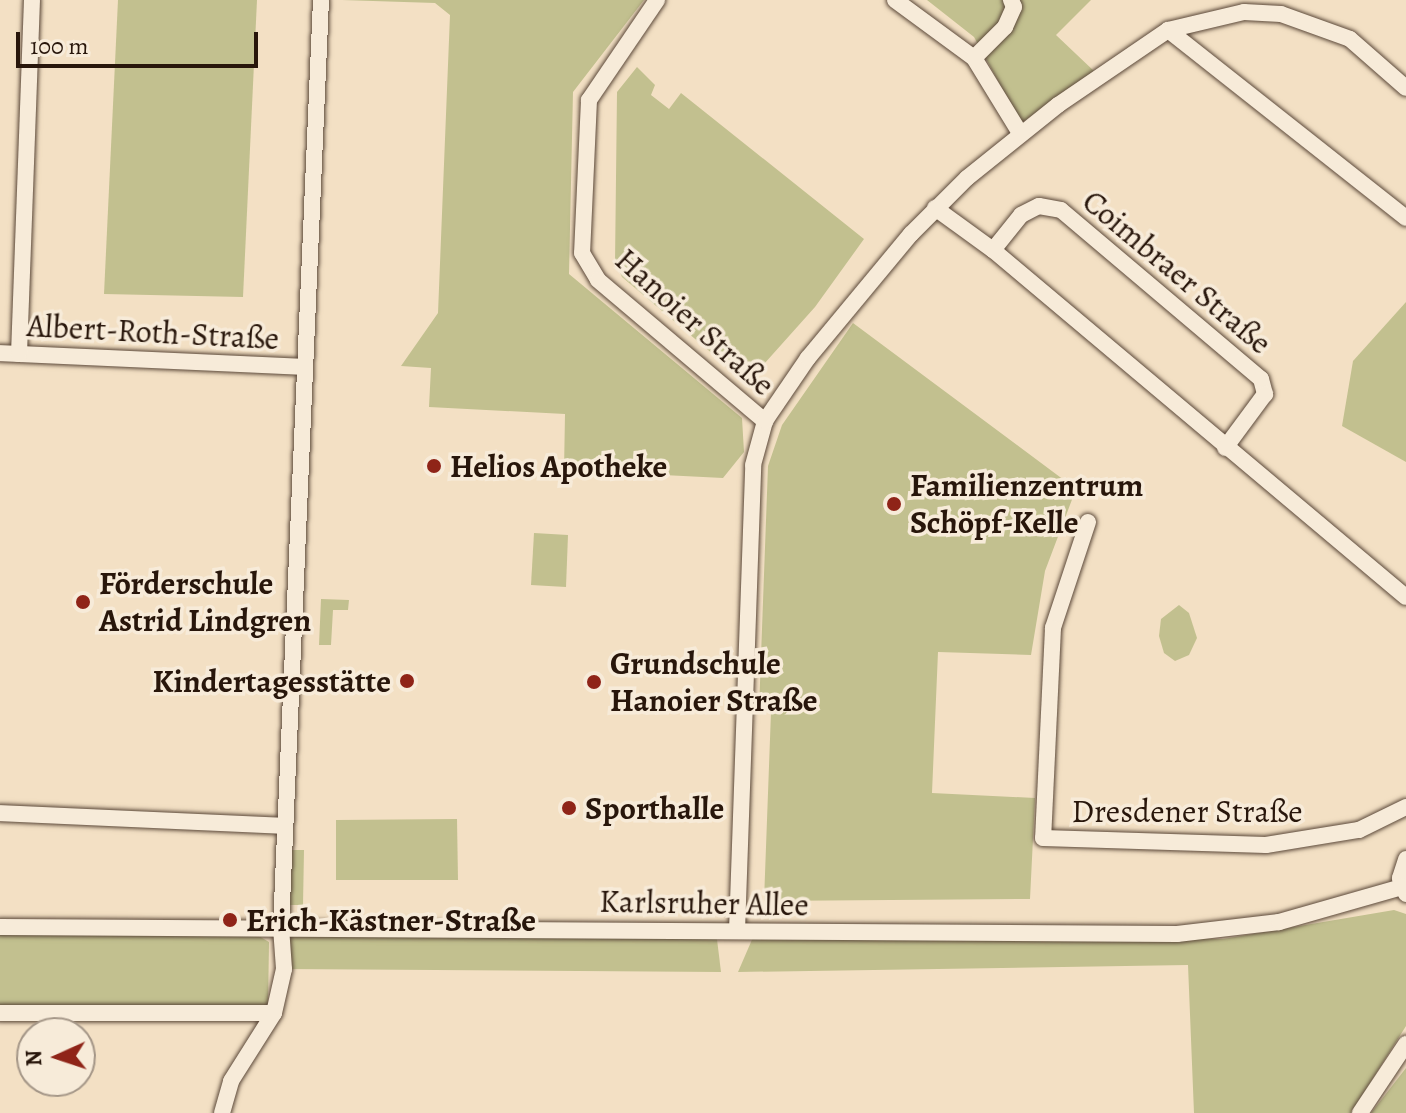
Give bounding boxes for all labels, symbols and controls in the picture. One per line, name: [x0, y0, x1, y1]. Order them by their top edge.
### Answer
scale bar: [20, 16, 262, 66]
text: 100 m: [30, 30, 89, 62]
street label: Coimbraer Straße: [1075, 182, 1279, 362]
street label: Hanoier Straße: [607, 240, 783, 404]
street label: Albert-Roth-Straße: [26, 306, 280, 358]
place label: Helios Apotheke: [450, 447, 667, 485]
marker: Helios Apotheke: [425, 457, 443, 475]
place label: Familienzentrum Schöpf-Kelle: [910, 467, 1143, 542]
marker: Familienzentrum Schöpf-Kelle: [885, 495, 903, 513]
place label: Förderschule Astrid Lindgren: [99, 565, 311, 640]
marker: Förderschule Astrid Lindgren: [74, 593, 92, 611]
place label: Grundschule Hanoier Straße: [610, 645, 818, 720]
place label: Kindertagesstätte: [153, 662, 391, 700]
marker: Kindertagesstätte: [398, 672, 416, 690]
marker: Grundschule Hanoier Straße: [585, 673, 603, 691]
place label: Sporthalle: [585, 789, 724, 827]
street label: Dresdener Straße: [1071, 792, 1303, 830]
marker: Sporthalle: [560, 799, 578, 817]
street label: Karlsruher Allee: [599, 882, 809, 924]
place label: Erich-Kästner-Straße: [246, 901, 536, 939]
marker: Erich-Kästner-Straße: [221, 911, 239, 929]
north arrow: [16, 1017, 96, 1097]
text: N: [19, 1049, 49, 1067]

